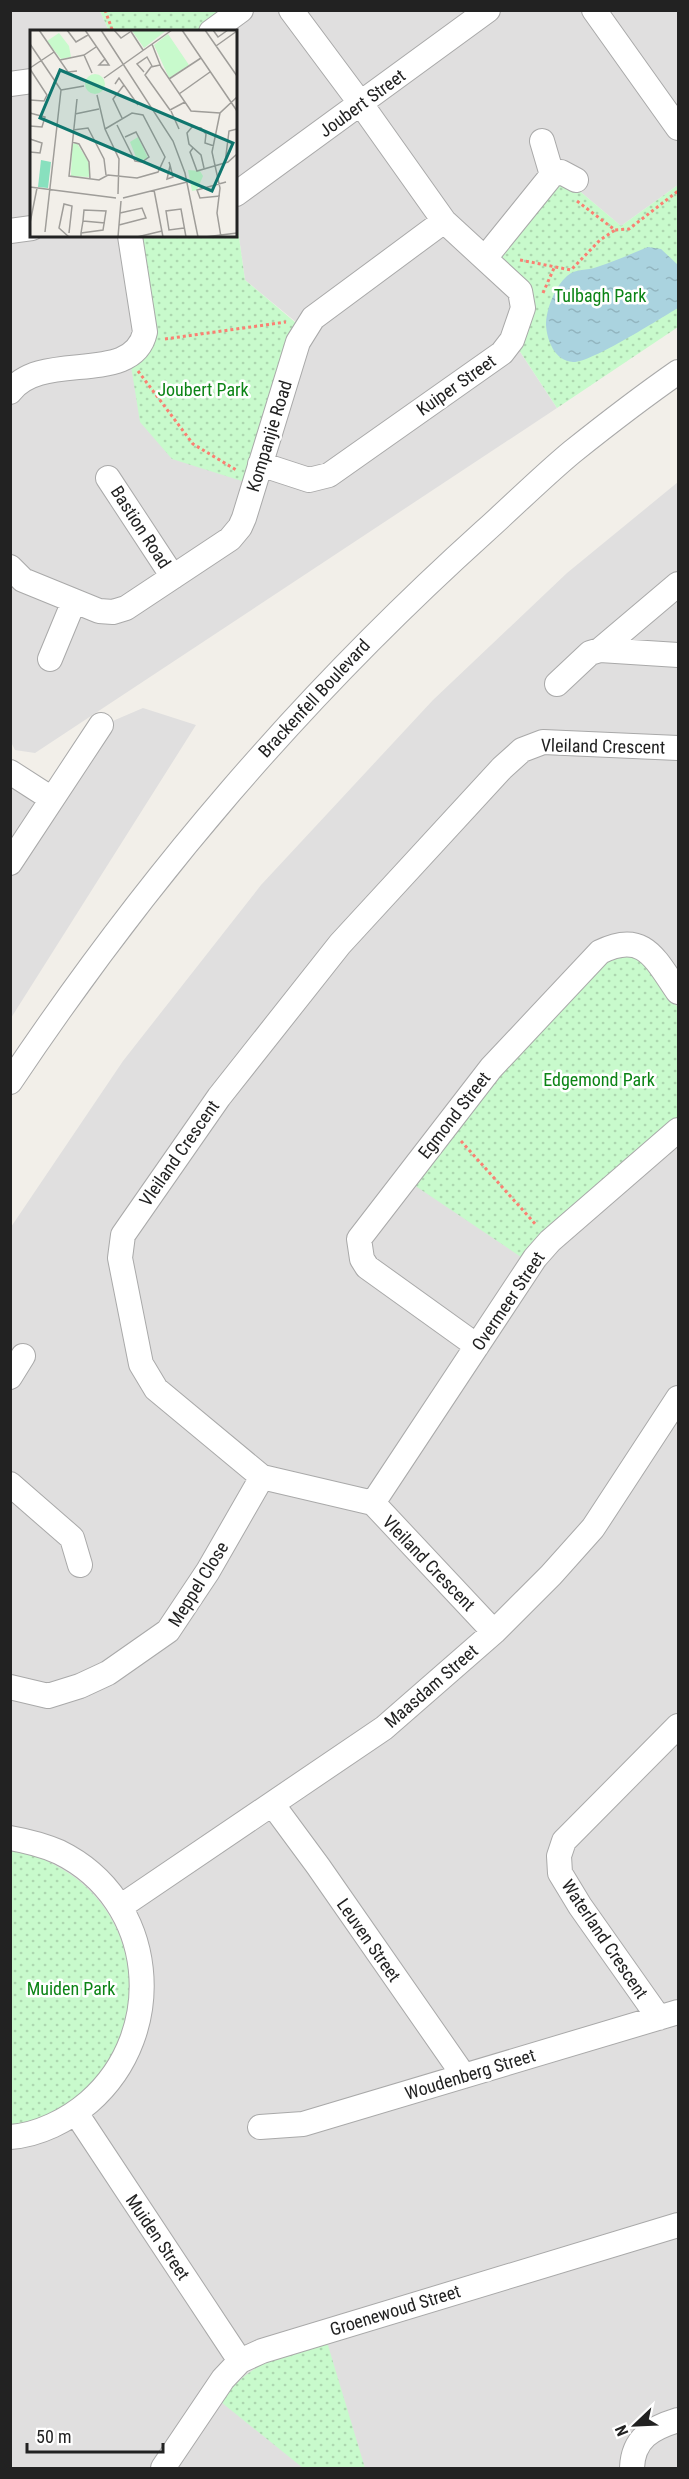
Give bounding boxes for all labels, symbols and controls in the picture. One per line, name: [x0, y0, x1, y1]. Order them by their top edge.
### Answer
inset map: [30, 30, 237, 237]
street label: Joubert Street: [315, 65, 409, 141]
park label: Tulbagh Park: [554, 285, 646, 306]
street label: Kuiper Street: [412, 350, 500, 420]
street label: Kompanjie Road: [242, 378, 296, 494]
park label: Joubert Park: [157, 379, 249, 400]
street label: Bastion Road: [107, 482, 175, 572]
street label: Brackenfell Boulevard: [254, 635, 374, 761]
street label: Vleiland Crescent: [541, 734, 665, 758]
street label: Egmond Street: [414, 1067, 494, 1163]
park label: Edgemond Park: [543, 1069, 655, 1090]
street label: Vleiland Crescent: [135, 1096, 223, 1210]
street label: Overmeer Street: [467, 1248, 549, 1354]
street label: Vleiland Crescent: [378, 1511, 480, 1615]
street label: Meppel Close: [164, 1538, 232, 1630]
street label: Maasdam Street: [380, 1640, 482, 1732]
street label: Waterland Crescent: [557, 1876, 653, 2002]
street label: Leuven Street: [333, 1894, 405, 1986]
park label: Muiden Park: [27, 1978, 115, 1999]
street label: Woudenberg Street: [402, 2044, 538, 2104]
street label: Muiden Street: [122, 2190, 194, 2284]
street label: Groenewoud Street: [327, 2280, 463, 2340]
north arrow: [605, 2395, 665, 2455]
scale bar: [27, 2416, 164, 2454]
text: N: [611, 2422, 632, 2439]
text: 50 m: [36, 2426, 71, 2447]

